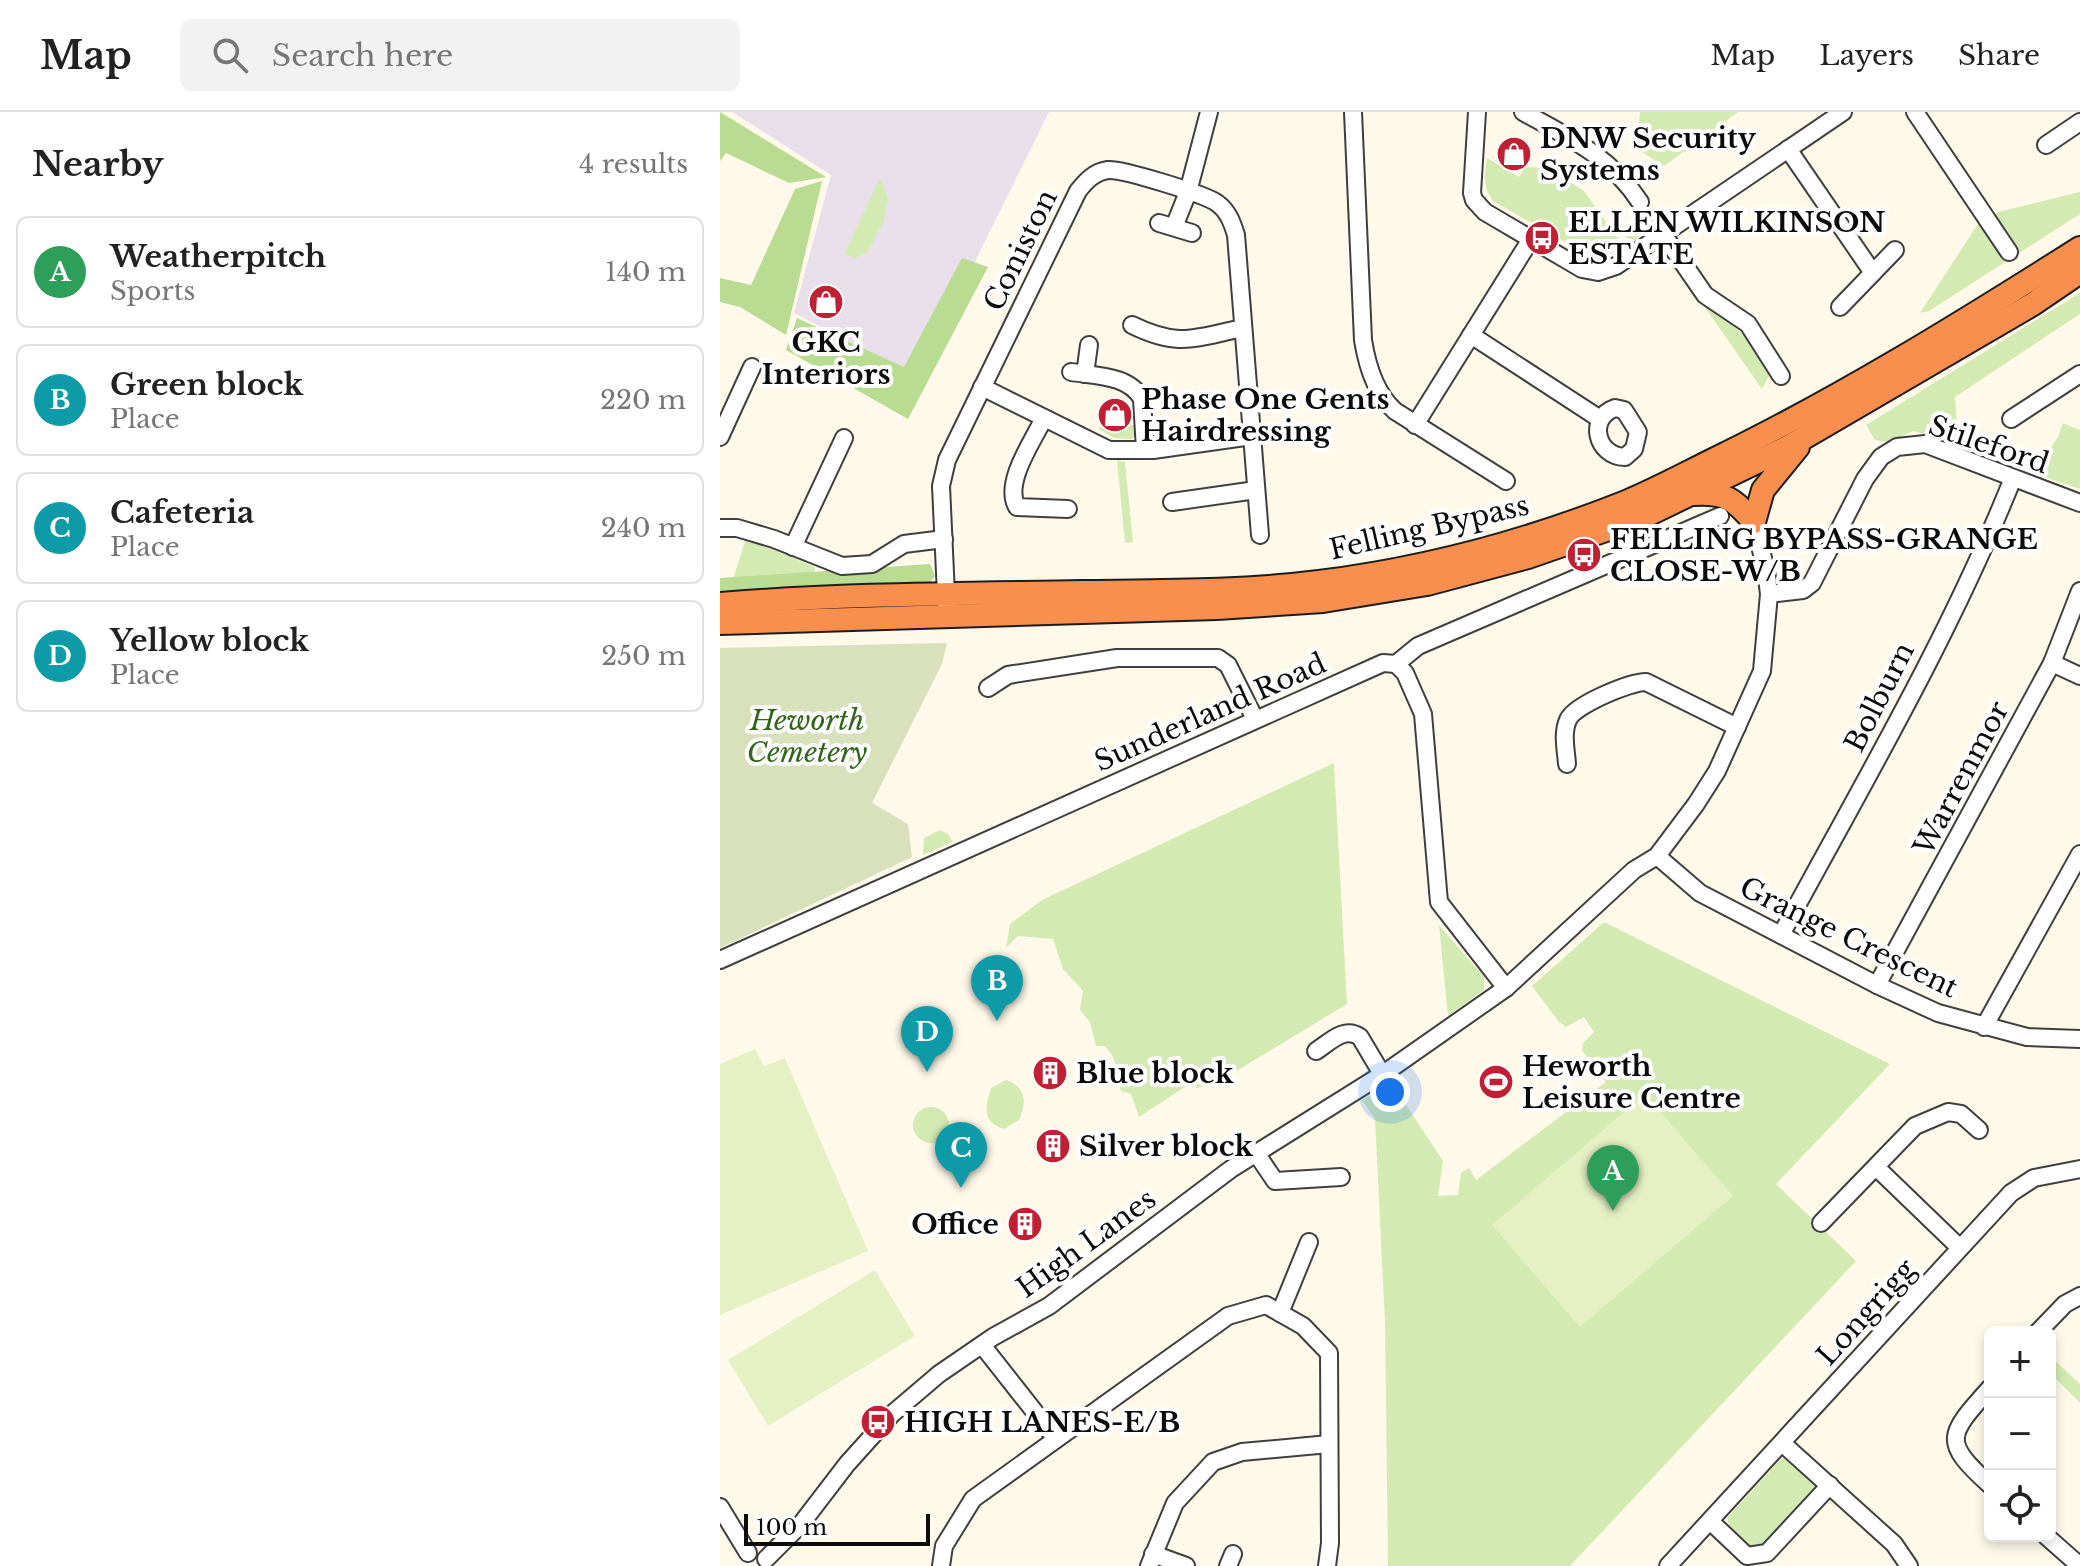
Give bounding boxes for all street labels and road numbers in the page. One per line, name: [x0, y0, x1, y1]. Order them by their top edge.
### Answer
street label: Coniston: [976, 184, 1065, 317]
street label: Stileford: [1924, 408, 2054, 481]
street label: Felling Bypass: [1326, 488, 1532, 567]
street label: Bolburn: [1837, 636, 1922, 758]
street label: Sunderland Road: [1089, 646, 1331, 779]
street label: Warrenmor: [1906, 695, 2017, 862]
street label: Grange Crescent: [1734, 869, 1964, 1006]
street label: High Lanes: [1010, 1181, 1163, 1306]
street label: Longrigg: [1809, 1251, 1924, 1373]

